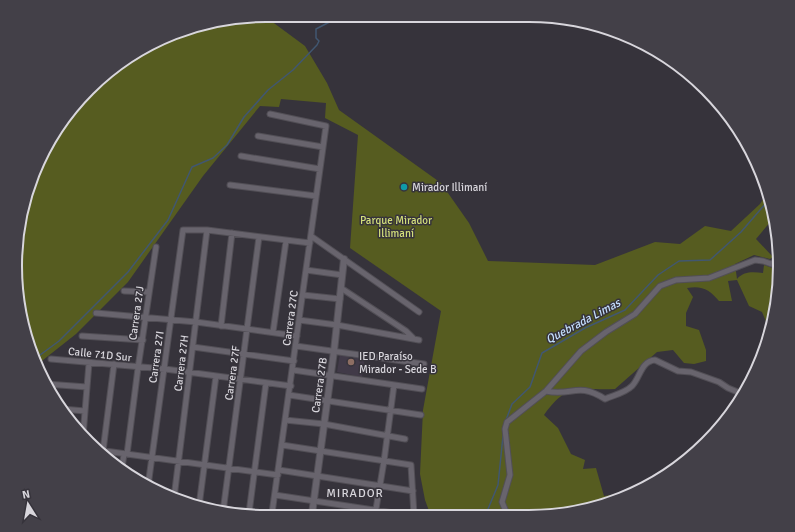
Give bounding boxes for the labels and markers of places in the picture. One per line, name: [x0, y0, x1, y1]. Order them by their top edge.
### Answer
place label: Mirador Illimaní: [412, 181, 487, 194]
marker: Mirador Illimaní: [399, 182, 409, 192]
place label: IED Paraíso Mirador - Sede B: [359, 350, 437, 376]
marker: IED Paraíso Mirador - Sede B: [346, 357, 356, 367]

